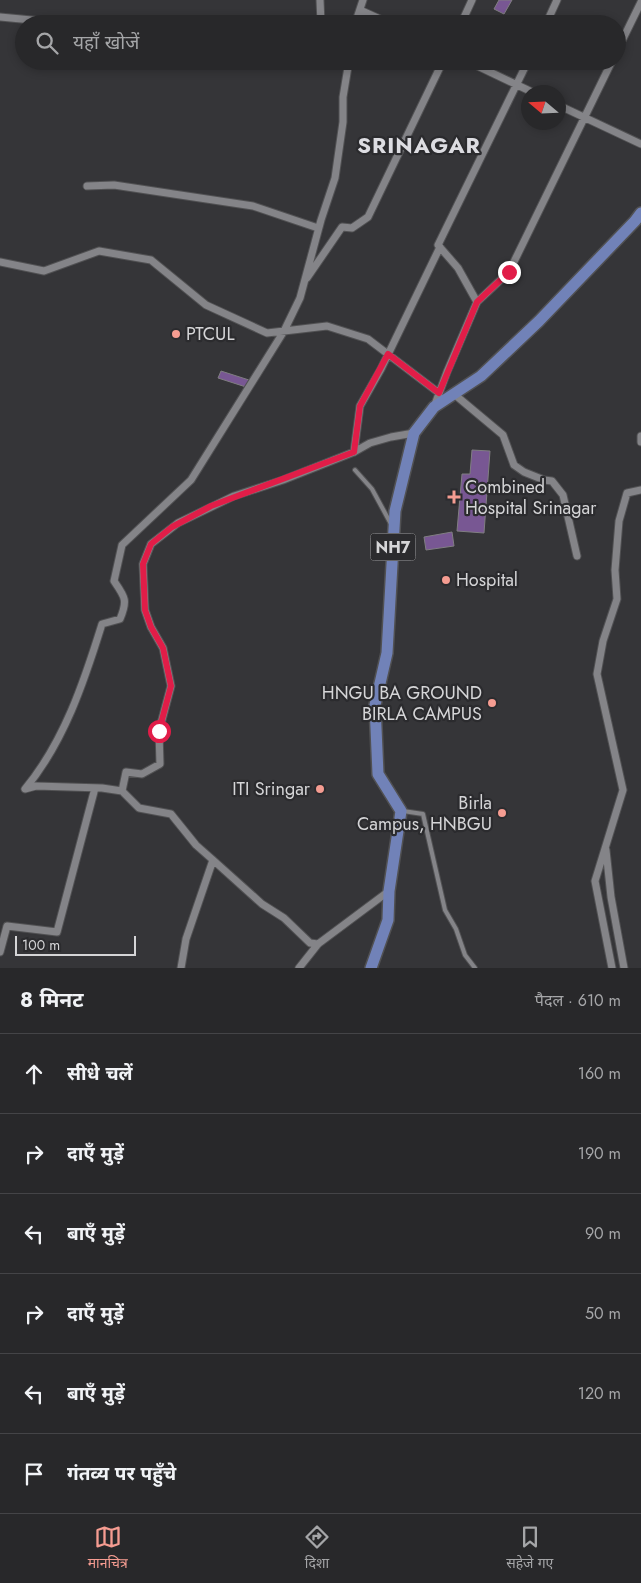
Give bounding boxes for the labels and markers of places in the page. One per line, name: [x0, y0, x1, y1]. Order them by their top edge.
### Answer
place label: PTCUL: [186, 321, 235, 347]
marker: PTCUL: [170, 328, 182, 340]
place label: Combined Hospital Srinagar: [465, 474, 597, 521]
marker: Combined Hospital Srinagar: [447, 490, 461, 504]
place label: Hospital: [456, 567, 518, 593]
marker: Hospital: [440, 574, 452, 586]
place label: HNGU BA GROUND BIRLA CAMPUS: [322, 680, 482, 727]
marker: HNGU BA GROUND BIRLA CAMPUS: [486, 697, 498, 709]
place label: ITI Sringar: [232, 776, 311, 802]
marker: ITI Sringar: [314, 783, 326, 795]
place label: Birla Campus, HNBGU: [357, 790, 492, 837]
marker: Birla Campus, HNBGU: [496, 807, 508, 819]

